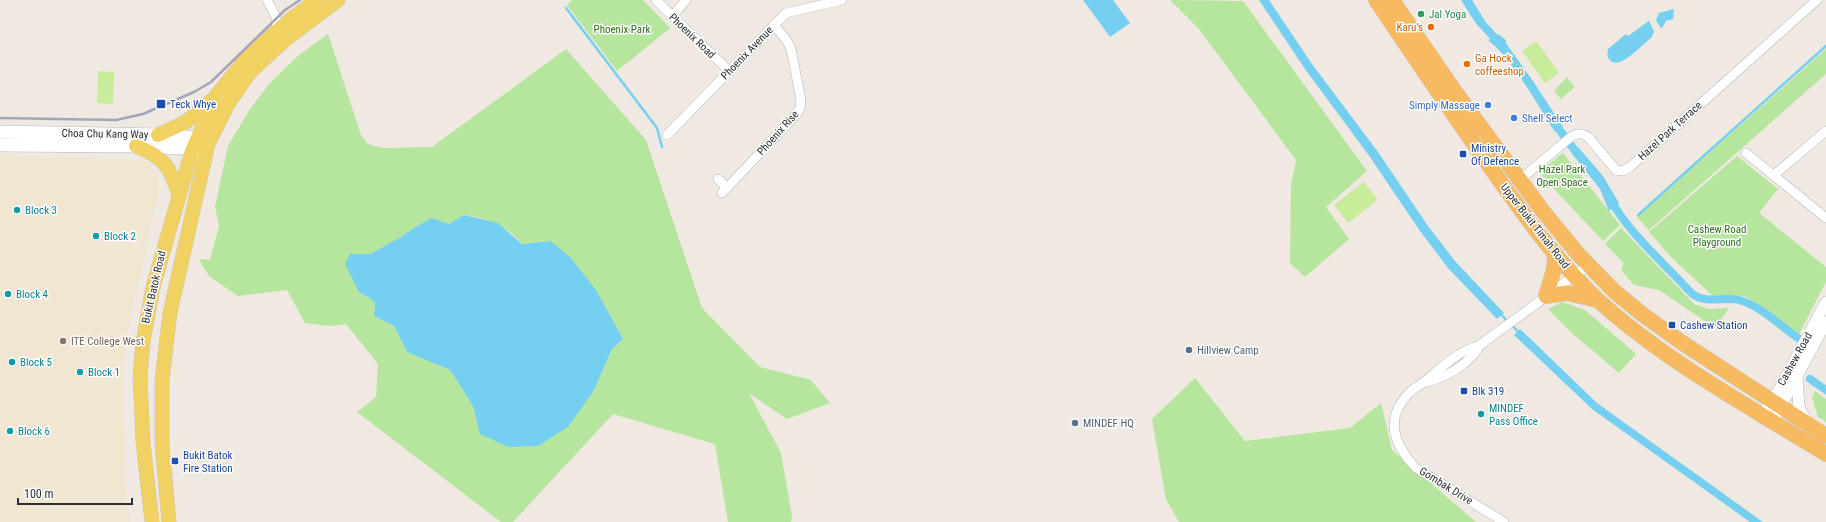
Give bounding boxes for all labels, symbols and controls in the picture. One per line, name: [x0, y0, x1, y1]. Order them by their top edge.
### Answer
place label: Jal Yoga: [1429, 8, 1466, 21]
marker: Jal Yoga: [1416, 9, 1426, 19]
street label: Phoenix Road: [666, 11, 718, 61]
place label: Karu’s: [1397, 21, 1423, 34]
marker: Karu’s: [1426, 22, 1436, 32]
park label: Phoenix Park: [594, 23, 650, 36]
street label: Phoenix Avenue: [718, 24, 776, 82]
place label: Ga Hock coffeeshop: [1475, 52, 1524, 78]
marker: Ga Hock coffeeshop: [1462, 59, 1472, 69]
marker: Teck Whye: [155, 98, 167, 110]
place label: Teck Whye: [170, 98, 216, 111]
place label: Simply Massage: [1409, 99, 1480, 112]
street label: Hazel Park Terrace: [1635, 99, 1705, 163]
marker: Simply Massage: [1483, 100, 1493, 110]
street label: Phoenix Rise: [754, 108, 802, 158]
place label: Shell Select: [1522, 112, 1573, 125]
marker: Shell Select: [1509, 113, 1519, 123]
street label: Choa Chu Kang Way: [62, 127, 149, 141]
place label: Ministry Of Defence: [1471, 142, 1519, 168]
marker: Ministry Of Defence: [1458, 149, 1468, 159]
park label: Hazel Park Open Space: [1536, 163, 1588, 189]
street label: Upper Bukit Timah Road: [1498, 181, 1572, 271]
place label: Block 3: [25, 204, 57, 217]
marker: Block 3: [12, 205, 22, 215]
park label: Cashew Road Playground: [1688, 223, 1746, 249]
place label: Block 2: [104, 230, 136, 243]
marker: Block 2: [91, 231, 101, 241]
street label: Bukit Batok Road: [139, 249, 169, 325]
place label: Block 4: [16, 288, 49, 301]
marker: Block 4: [3, 289, 13, 299]
place label: Cashew Station: [1680, 319, 1748, 332]
marker: Cashew Station: [1667, 320, 1677, 330]
street label: Cashew Road: [1775, 330, 1815, 388]
place label: ITE College West: [71, 335, 144, 348]
marker: ITE College West: [58, 336, 68, 346]
place label: Hillview Camp: [1197, 344, 1259, 357]
marker: Hillview Camp: [1184, 345, 1194, 355]
place label: Block 5: [20, 356, 52, 369]
marker: Block 5: [7, 357, 17, 367]
place label: Block 1: [88, 366, 120, 379]
marker: Block 1: [75, 367, 85, 377]
place label: Blk 319: [1472, 385, 1504, 398]
marker: Blk 319: [1459, 386, 1469, 396]
place label: MINDEF Pass Office: [1489, 402, 1538, 428]
marker: MINDEF Pass Office: [1476, 409, 1486, 419]
place label: MINDEF HQ: [1083, 417, 1134, 430]
marker: MINDEF HQ: [1070, 418, 1080, 428]
place label: Block 6: [18, 425, 50, 438]
marker: Block 6: [5, 426, 15, 436]
place label: Bukit Batok Fire Station: [183, 449, 233, 475]
marker: Bukit Batok Fire Station: [170, 456, 180, 466]
street label: Gombak Drive: [1417, 464, 1475, 508]
scale bar: [18, 480, 132, 506]
text: 100 m: [24, 487, 54, 501]

